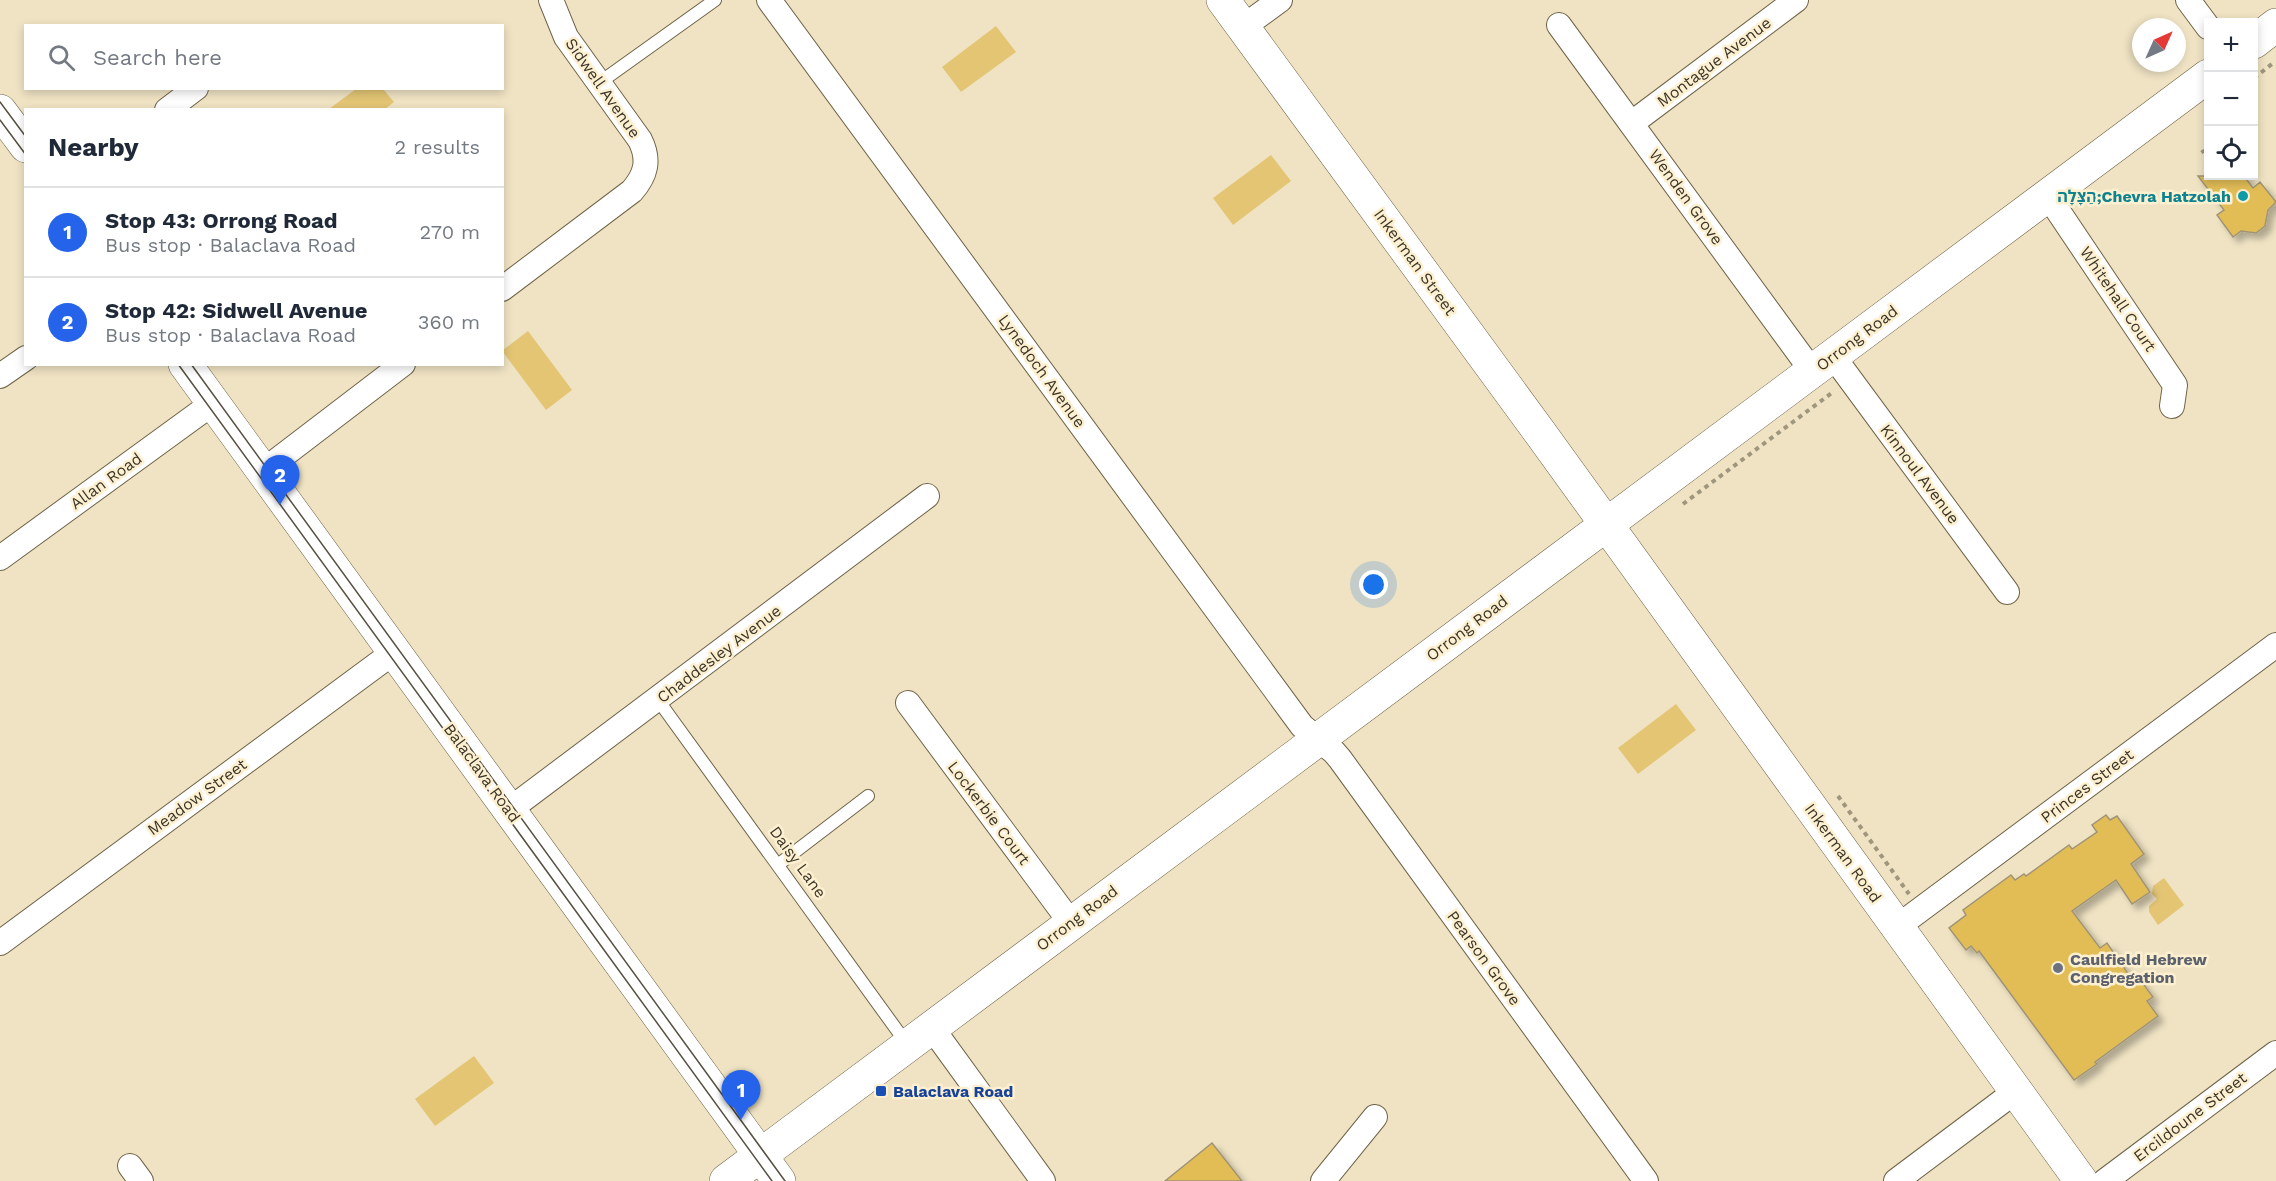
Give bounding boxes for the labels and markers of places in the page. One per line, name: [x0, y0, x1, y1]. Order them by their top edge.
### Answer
place label: הַצָּלָה;Chevra Hatzolah: [2057, 187, 2231, 206]
marker: הַצָּלָה;Chevra Hatzolah: [2236, 189, 2250, 203]
pin: 2: [260, 456, 300, 505]
place label: Caulfield Hebrew Congregation: [2070, 950, 2208, 987]
marker: Caulfield Hebrew Congregation: [2051, 961, 2065, 975]
pin: 1: [722, 1070, 760, 1120]
place label: Balaclava Road: [893, 1082, 1013, 1101]
marker: Balaclava Road: [874, 1084, 888, 1098]

